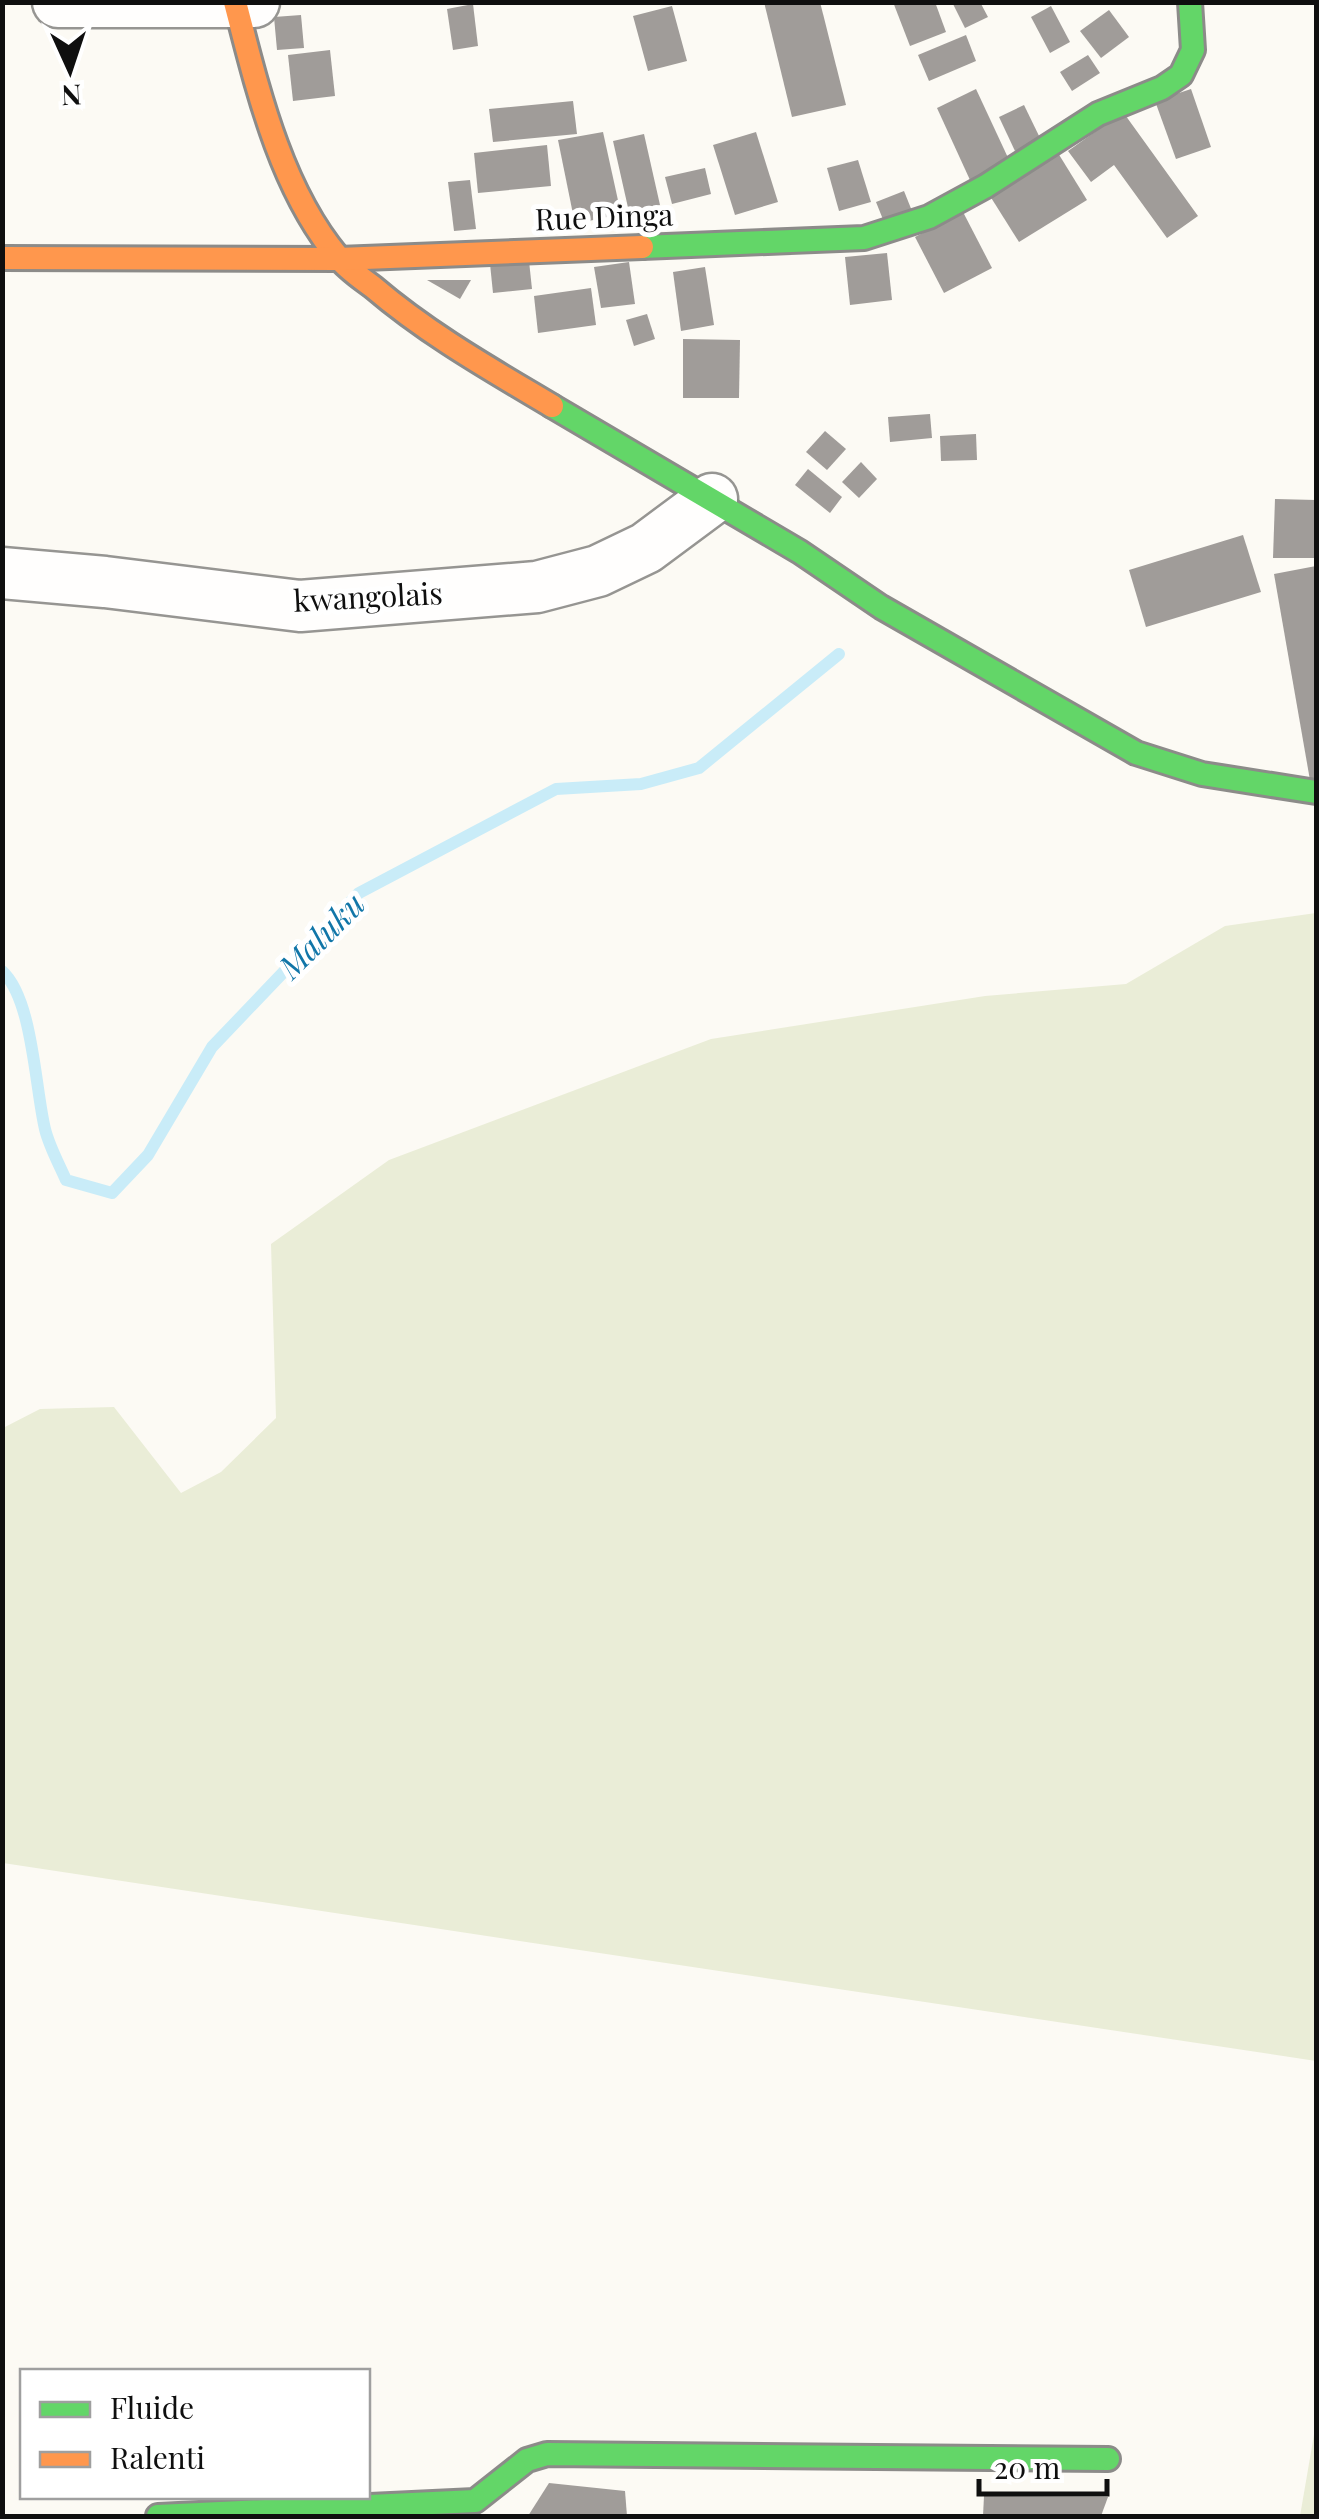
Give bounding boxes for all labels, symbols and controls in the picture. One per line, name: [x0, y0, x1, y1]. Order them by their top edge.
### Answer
north arrow: [20, 20, 120, 120]
text: N: [60, 77, 82, 115]
street label: Rue Dinga: [534, 194, 674, 238]
street label: kwangolais: [292, 572, 444, 620]
water label: Maluku: [266, 882, 373, 988]
legend: [20, 2369, 370, 2499]
text: Fluide: [110, 2387, 194, 2427]
scale bar: [979, 2434, 1106, 2496]
text: Ralenti: [110, 2437, 205, 2477]
text: 20 m: [994, 2447, 1061, 2487]

